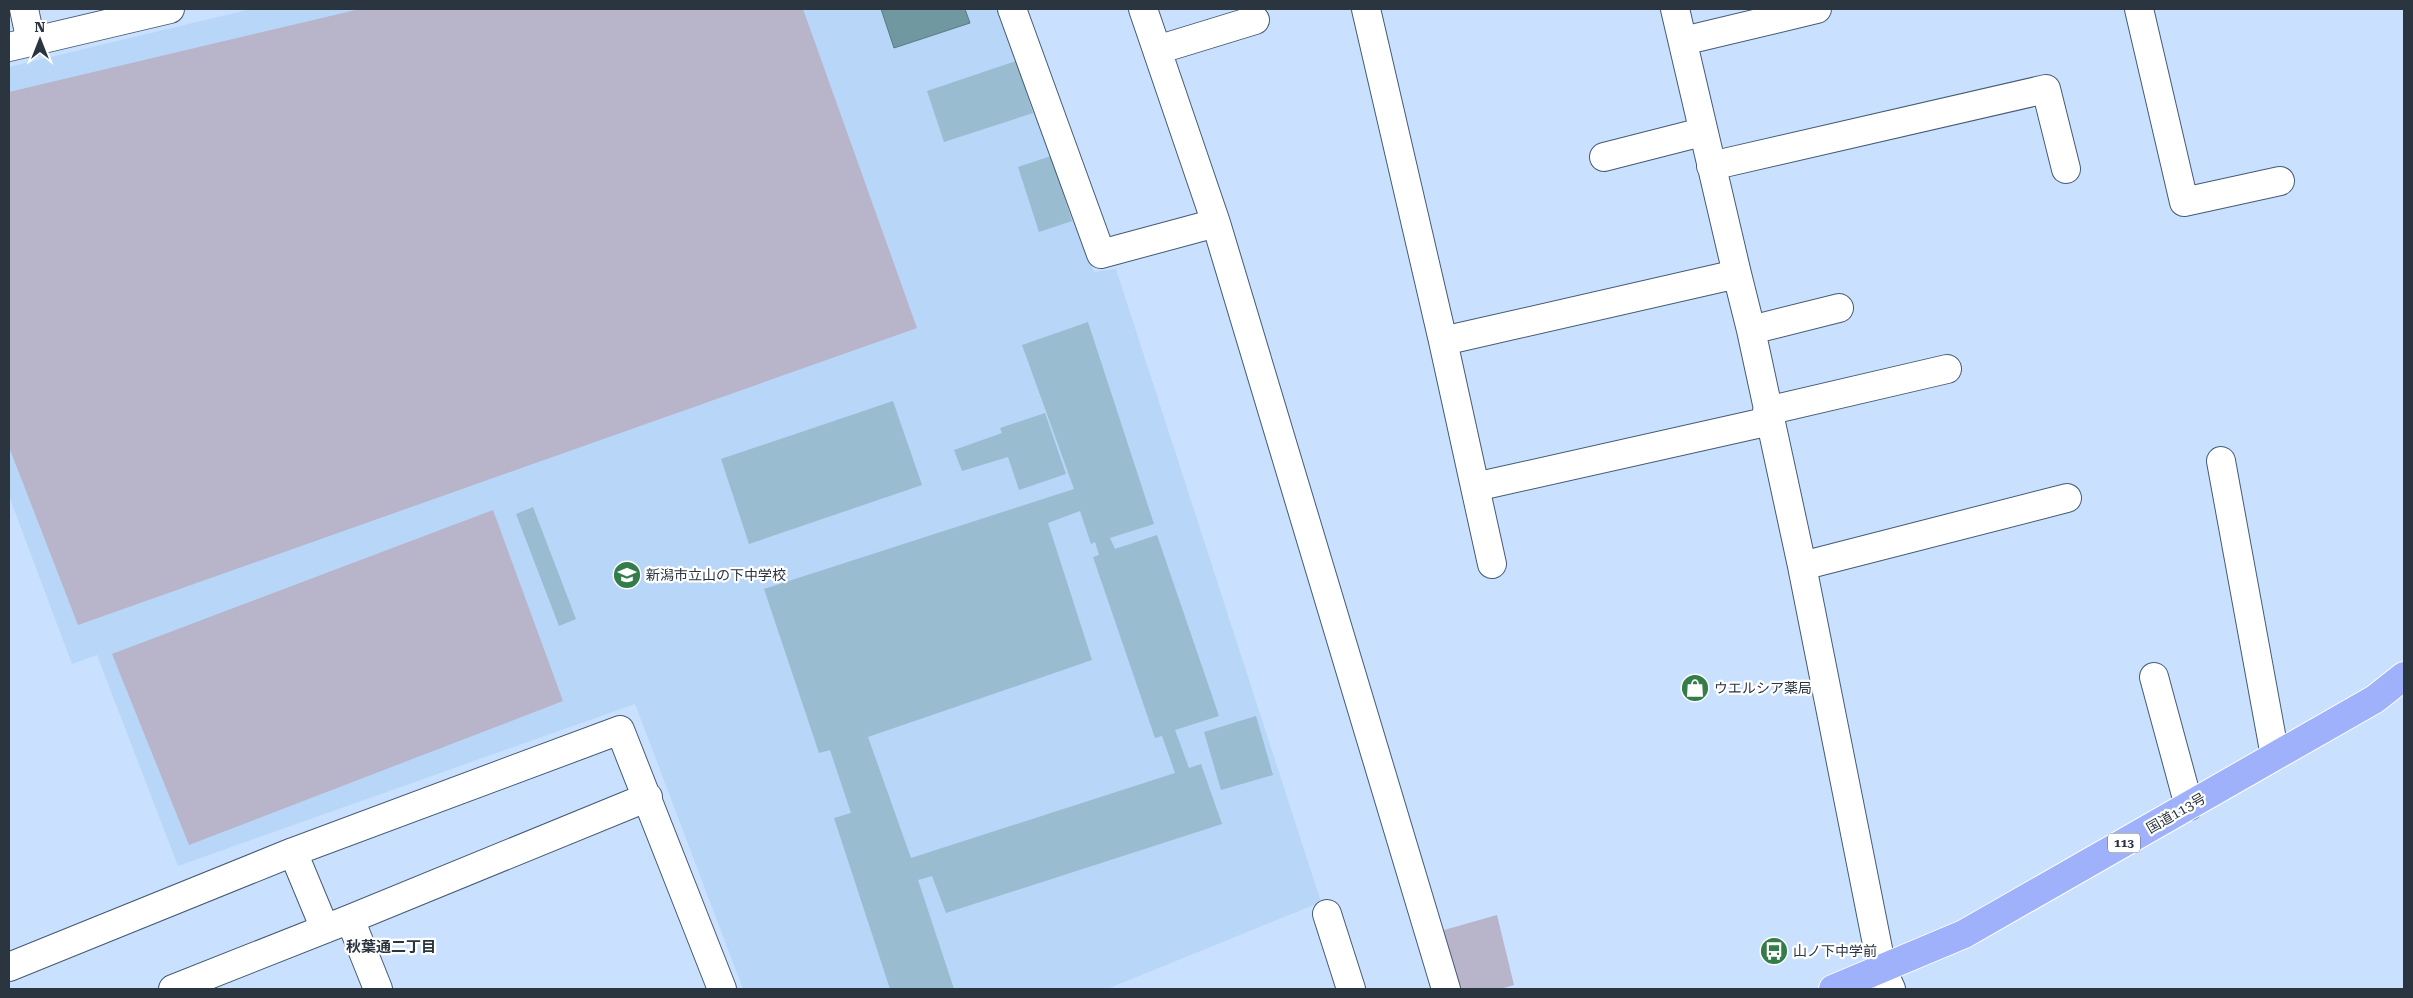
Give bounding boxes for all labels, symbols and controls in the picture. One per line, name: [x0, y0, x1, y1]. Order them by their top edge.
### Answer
north arrow: [15, 15, 65, 65]
text: N: [35, 19, 46, 35]
school or university icon: 新潟市立山の下中学校: [612, 560, 642, 590]
place label: 新潟市立山の下中学校: [646, 567, 786, 583]
shop icon: ウエルシア薬局: [1680, 673, 1710, 703]
place label: ウエルシア薬局: [1714, 680, 1812, 696]
street label: 国道113号: [2144, 790, 2208, 836]
road number: 113: [2108, 834, 2140, 852]
bus stop icon: 山ノ下中学前: [1759, 936, 1789, 966]
district label: 秋葉通二丁目: [346, 938, 436, 956]
place label: 山ノ下中学前: [1793, 943, 1877, 959]

